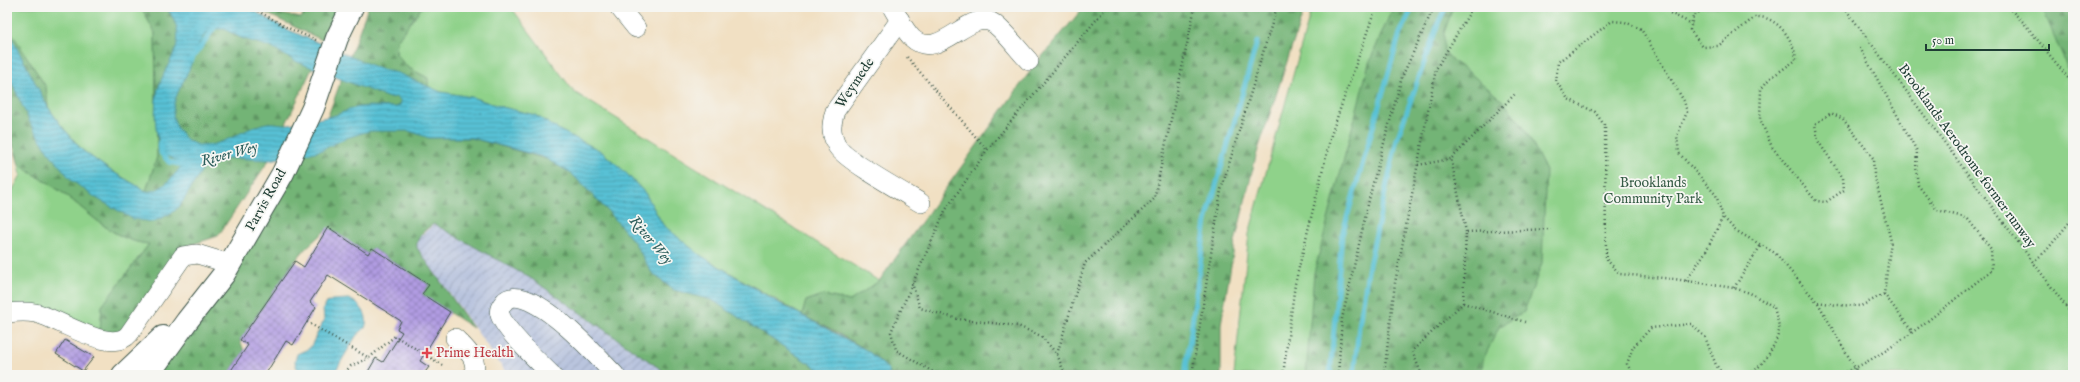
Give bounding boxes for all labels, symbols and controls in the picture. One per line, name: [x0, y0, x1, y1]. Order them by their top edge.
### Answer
scale bar: [1926, 26, 2049, 52]
text: 50 m: [1932, 33, 1954, 48]
street label: Weymede: [832, 54, 879, 112]
street label: Brooklands Aerodrome former runway: [1894, 60, 2040, 252]
water label: River Wey: [199, 137, 260, 171]
street label: Parvis Road: [241, 165, 291, 234]
park label: Brooklands Community Park: [1604, 174, 1703, 208]
water label: River Wey: [625, 212, 677, 269]
place label: Prime Health: [436, 344, 514, 362]
marker: Prime Health: [421, 347, 433, 359]

